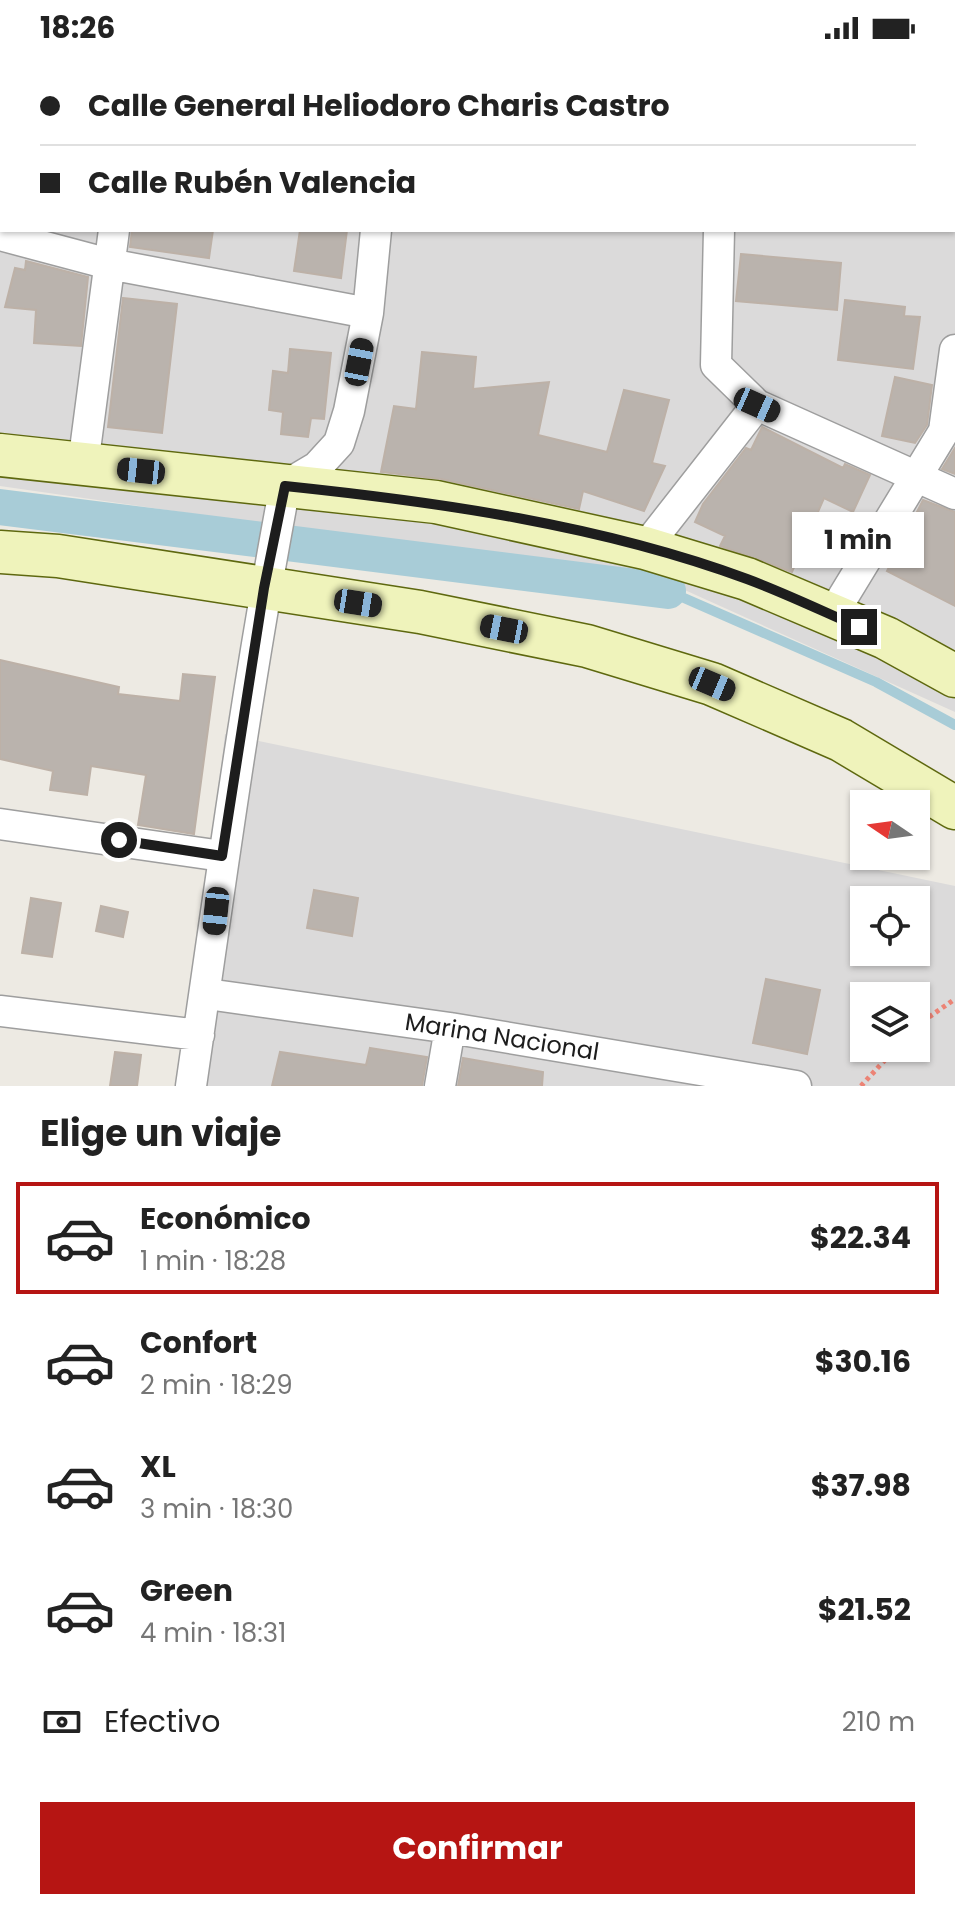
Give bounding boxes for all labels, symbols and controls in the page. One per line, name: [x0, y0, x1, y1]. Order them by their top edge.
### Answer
text: 18:26: [40, 6, 115, 49]
text: Calle General Heliodoro Charis Castro: [88, 84, 670, 127]
text: Calle Rubén Valencia: [88, 161, 416, 204]
car: [343, 336, 375, 388]
car: [730, 384, 784, 426]
car: [116, 457, 166, 485]
callout: 1 min: [793, 511, 925, 567]
text: 1 min: [824, 522, 892, 558]
car: [332, 587, 384, 619]
route end: [841, 609, 877, 645]
car: [478, 613, 530, 645]
car: [685, 664, 739, 704]
north arrow: [850, 790, 930, 870]
map controls: [850, 790, 930, 1062]
route start: [101, 822, 137, 858]
car: [202, 886, 230, 936]
button: locate: [850, 886, 930, 966]
button: layers: [850, 982, 930, 1062]
street label: Marina Nacional: [403, 1005, 602, 1068]
text: Elige un viaje: [40, 1108, 282, 1159]
text: Económico: [140, 1197, 311, 1240]
icon: car: [44, 1202, 116, 1274]
text: $22.34: [810, 1216, 911, 1259]
text: 1 min · 18:28: [140, 1243, 286, 1279]
text: Confort: [140, 1321, 257, 1364]
icon: car: [44, 1326, 116, 1398]
text: $30.16: [815, 1340, 911, 1383]
text: 2 min · 18:29: [140, 1367, 293, 1403]
text: XL: [140, 1445, 176, 1488]
icon: car: [44, 1450, 116, 1522]
text: $37.98: [811, 1464, 911, 1507]
text: 3 min · 18:30: [140, 1491, 293, 1527]
text: Green: [140, 1569, 233, 1612]
icon: car: [44, 1574, 116, 1646]
text: $21.52: [818, 1588, 911, 1631]
text: 4 min · 18:31: [140, 1615, 286, 1651]
icon: cash: [40, 1700, 84, 1744]
text: Efectivo: [104, 1700, 220, 1743]
text: 210 m: [842, 1704, 915, 1740]
button: Confirmar: [40, 1802, 915, 1894]

